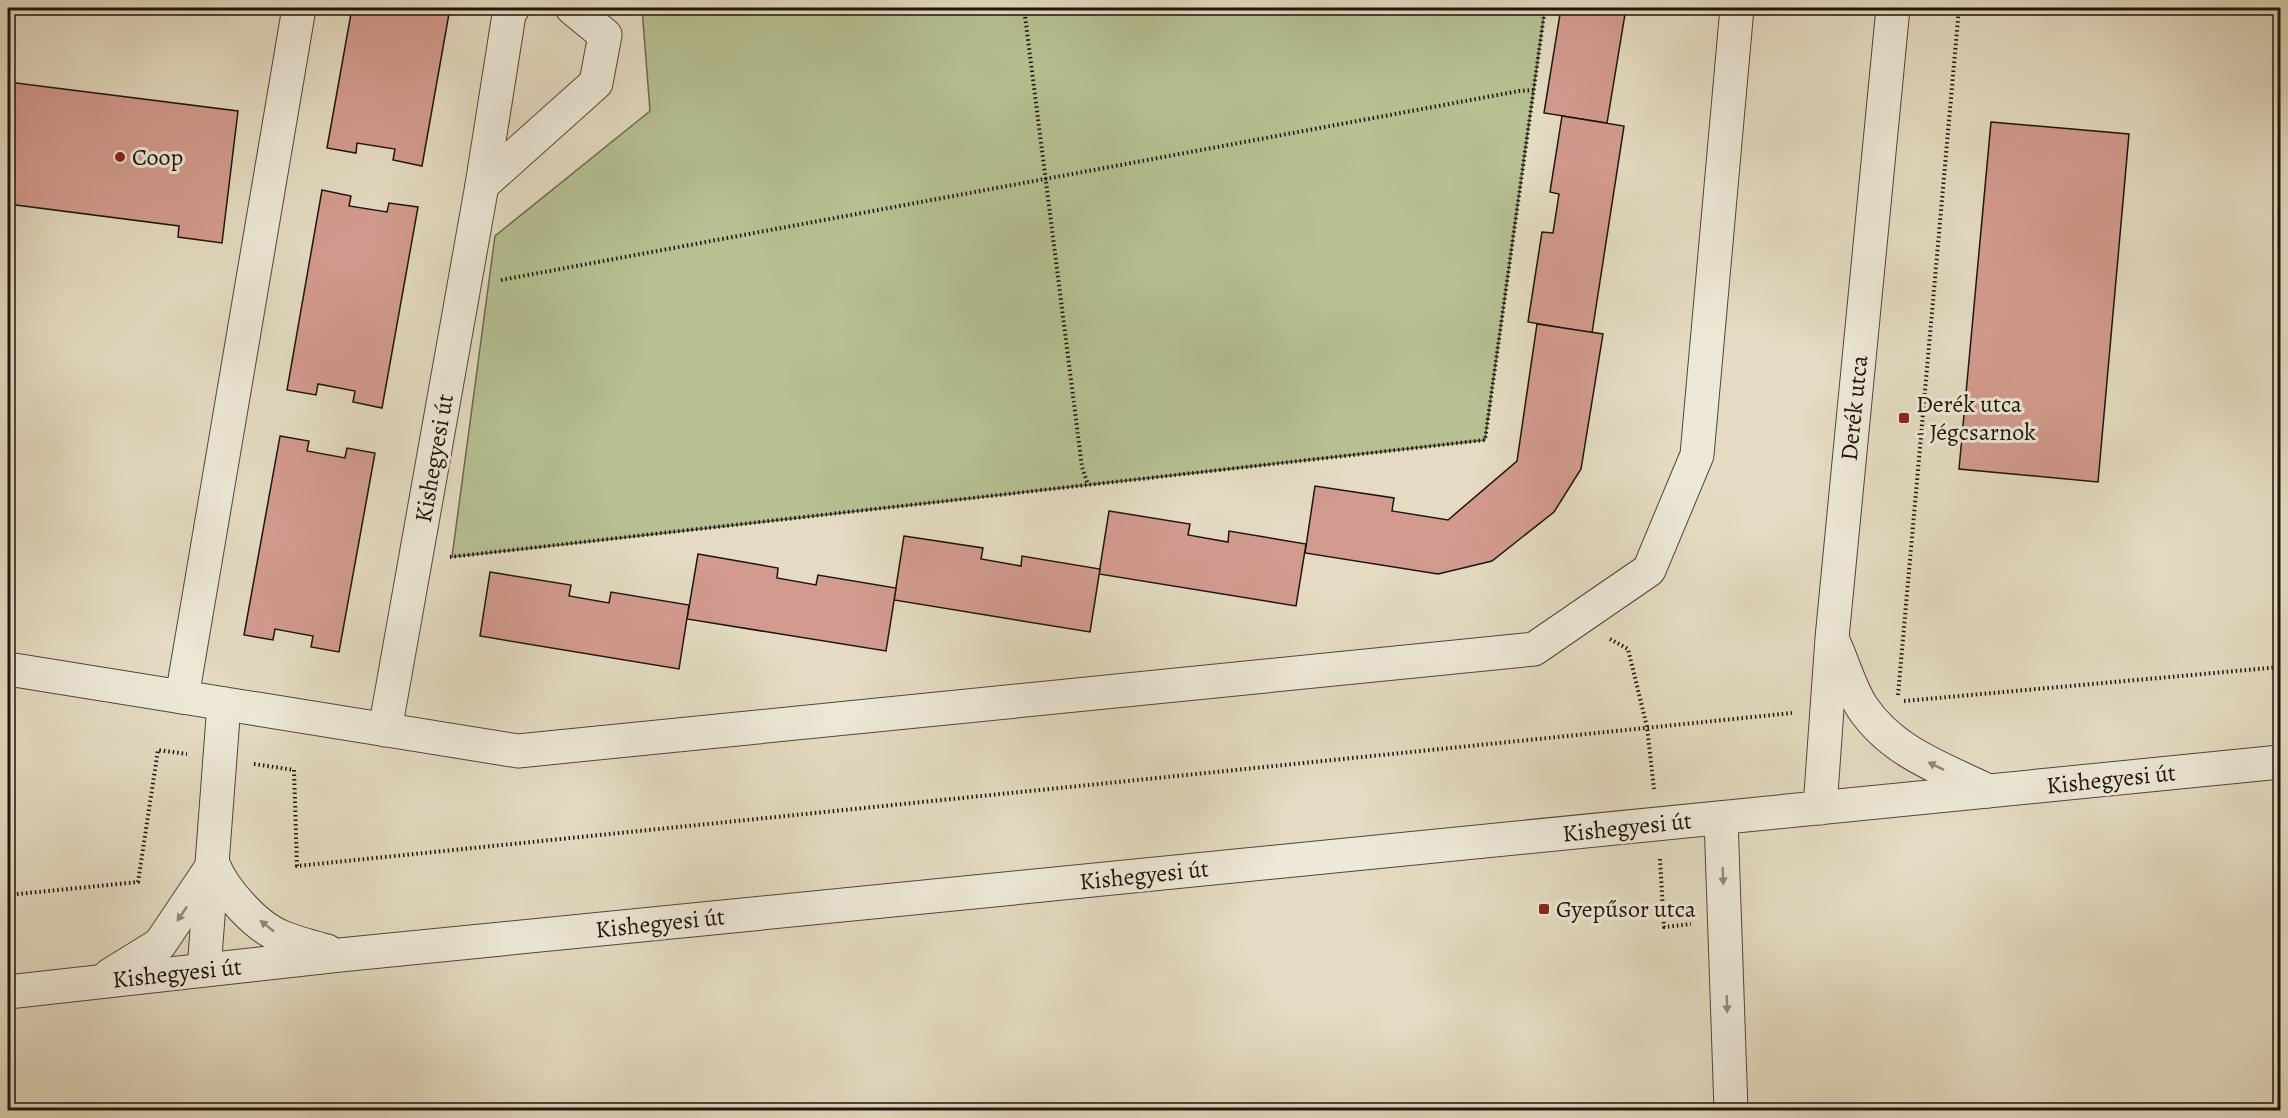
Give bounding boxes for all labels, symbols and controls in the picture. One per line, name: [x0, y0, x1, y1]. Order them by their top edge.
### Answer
place label: Coop: [132, 141, 183, 173]
marker: Coop: [113, 150, 127, 164]
street label: Derék utca: [1833, 353, 1876, 462]
place label: Derék utca - Jégcsarnok: [1916, 388, 2036, 448]
street label: Kishegyesi út: [407, 391, 461, 525]
marker: Derék utca - Jégcsarnok: [1897, 411, 1911, 425]
street label: Kishegyesi út: [2045, 756, 2177, 802]
one-way arrow: [1928, 761, 1945, 770]
street label: Kishegyesi út: [1561, 804, 1693, 850]
street label: Kishegyesi út: [1078, 852, 1210, 898]
one-way arrow: [1718, 867, 1728, 886]
place label: Gyepűsor utca: [1556, 893, 1697, 925]
street label: Kishegyesi út: [594, 900, 726, 946]
marker: Gyepűsor utca: [1537, 902, 1551, 916]
one-way arrow: [177, 906, 188, 922]
one-way arrow: [259, 921, 274, 933]
street label: Kishegyesi út: [111, 950, 243, 996]
one-way arrow: [1723, 995, 1732, 1014]

